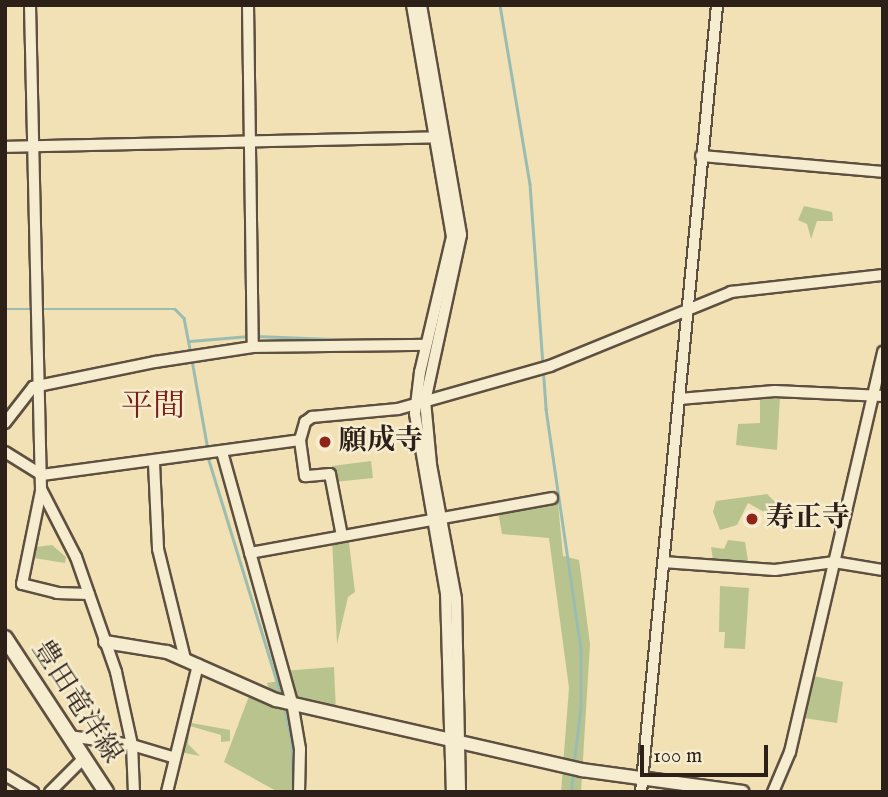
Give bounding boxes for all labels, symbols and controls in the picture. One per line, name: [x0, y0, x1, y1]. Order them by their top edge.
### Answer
district label: 平間: [121, 389, 185, 427]
place label: 願成寺: [339, 425, 423, 459]
marker: 願成寺: [317, 434, 333, 450]
place label: 寿正寺: [766, 502, 850, 536]
marker: 寿正寺: [744, 511, 760, 527]
street label: 豊田竜洋線: [24, 634, 128, 770]
scale bar: [643, 730, 771, 774]
text: 100 m: [653, 743, 702, 770]

